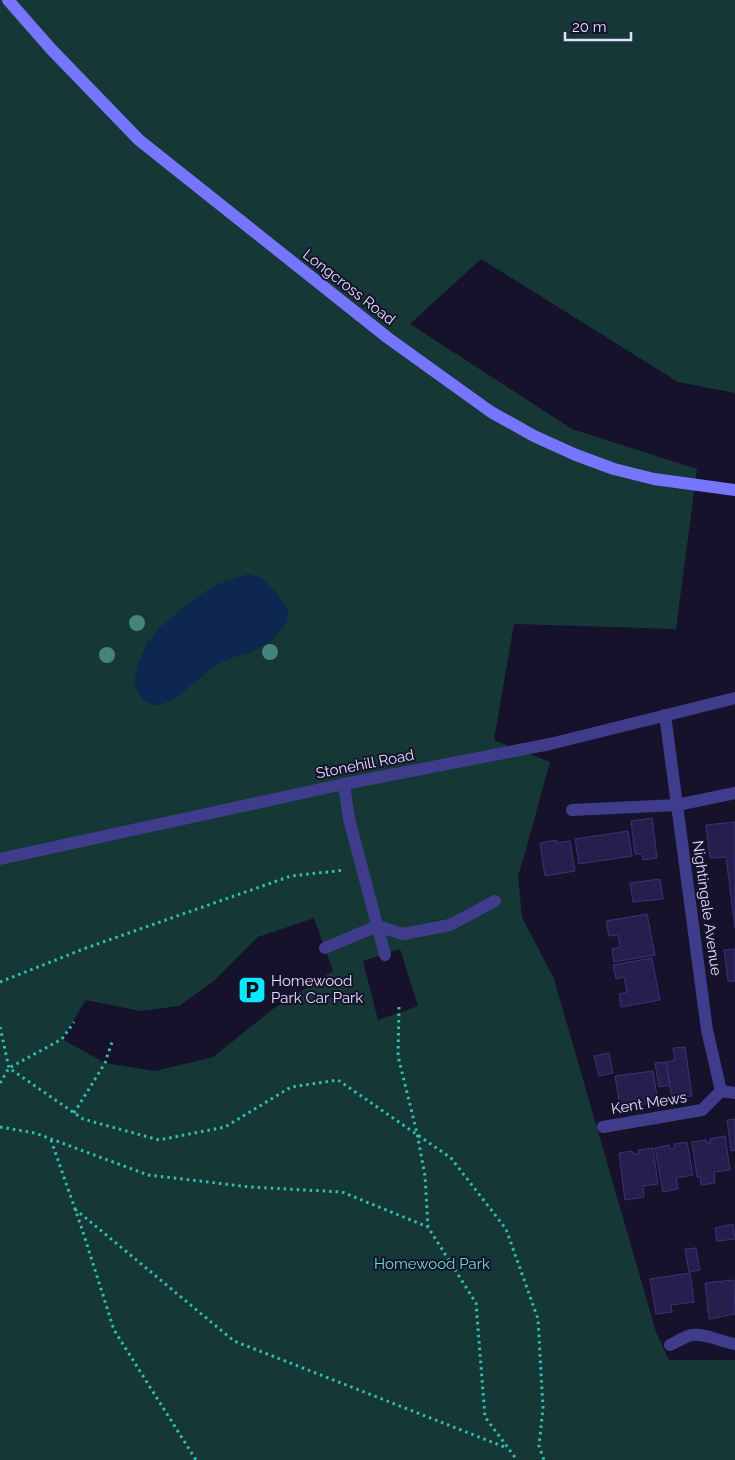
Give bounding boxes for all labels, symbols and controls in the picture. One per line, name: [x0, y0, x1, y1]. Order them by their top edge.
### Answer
scale bar: [565, 10, 631, 42]
text: 20 m: [572, 18, 607, 36]
street label: Longcross Road: [299, 245, 399, 329]
street label: Stonehill Road: [314, 746, 416, 782]
street label: Nightingale Avenue: [689, 839, 725, 977]
place label: Homewood Park Car Park: [271, 972, 363, 1007]
parking icon: Homewood Park Car Park: [237, 975, 267, 1005]
street label: Kent Mews: [610, 1088, 688, 1118]
park label: Homewood Park: [374, 1255, 490, 1273]

